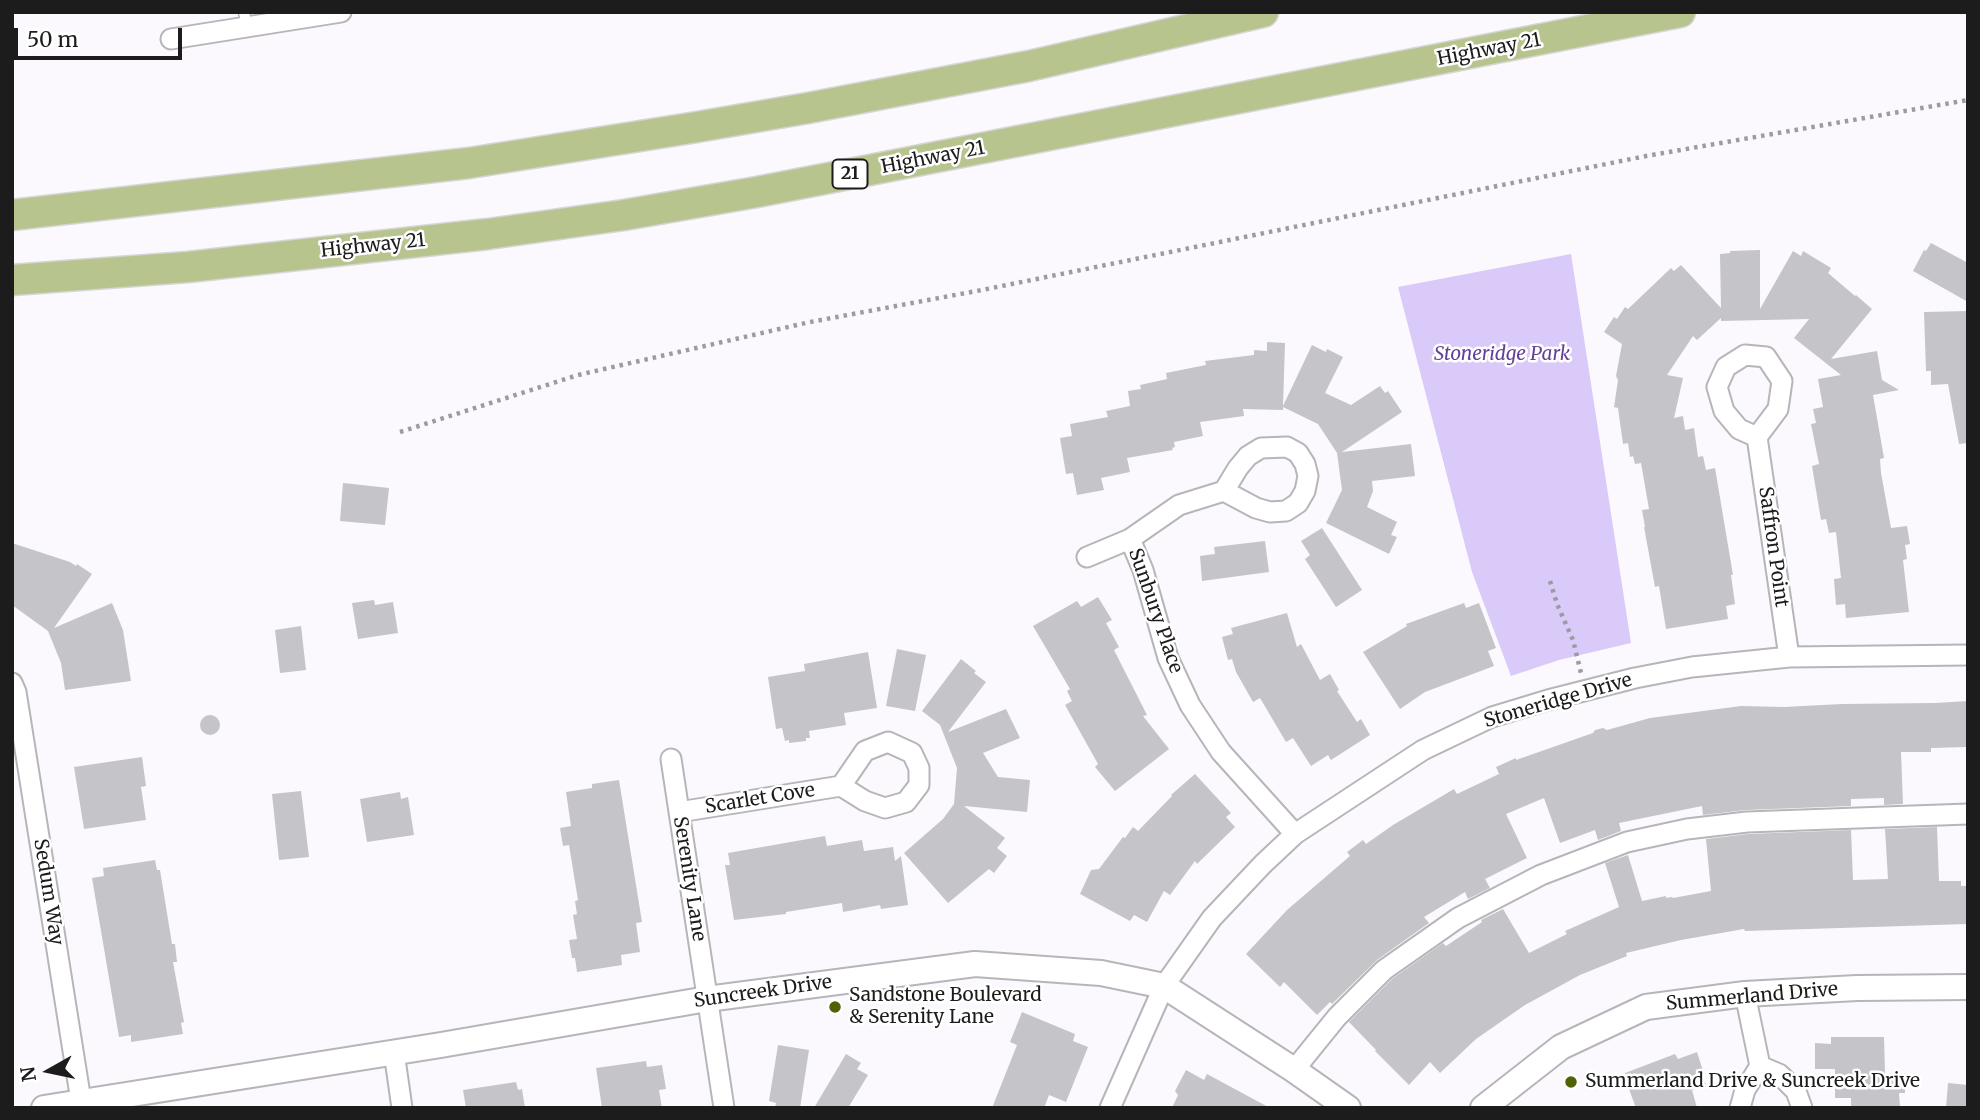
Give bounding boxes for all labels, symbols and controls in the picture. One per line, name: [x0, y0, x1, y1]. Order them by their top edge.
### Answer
scale bar: [18, 14, 186, 58]
text: 50 m: [27, 26, 78, 53]
street label: Highway 21: [1435, 29, 1543, 71]
street label: Highway 21: [879, 137, 987, 179]
road number: 21: [832, 160, 868, 188]
street label: Highway 21: [320, 229, 426, 263]
park label: Stoneridge Park: [1434, 344, 1570, 366]
street label: Saffron Point: [1753, 485, 1793, 609]
street label: Sunbury Place: [1123, 546, 1187, 676]
street label: Stoneridge Drive: [1481, 669, 1635, 733]
street label: Scarlet Cove: [703, 779, 817, 819]
street label: Serenity Lane: [668, 815, 710, 943]
street label: Sedum Way: [28, 837, 68, 947]
street label: Suncreek Drive: [693, 971, 833, 1013]
street label: Summerland Drive: [1665, 978, 1839, 1016]
place label: Sandstone Boulevard & Serenity Lane: [849, 985, 1042, 1029]
marker: Sandstone Boulevard & Serenity Lane: [827, 999, 843, 1015]
north arrow: [14, 1036, 84, 1106]
text: N: [15, 1065, 41, 1084]
place label: Summerland Drive & Suncreek Drive: [1585, 1071, 1920, 1093]
marker: Summerland Drive & Suncreek Drive: [1563, 1074, 1579, 1090]

